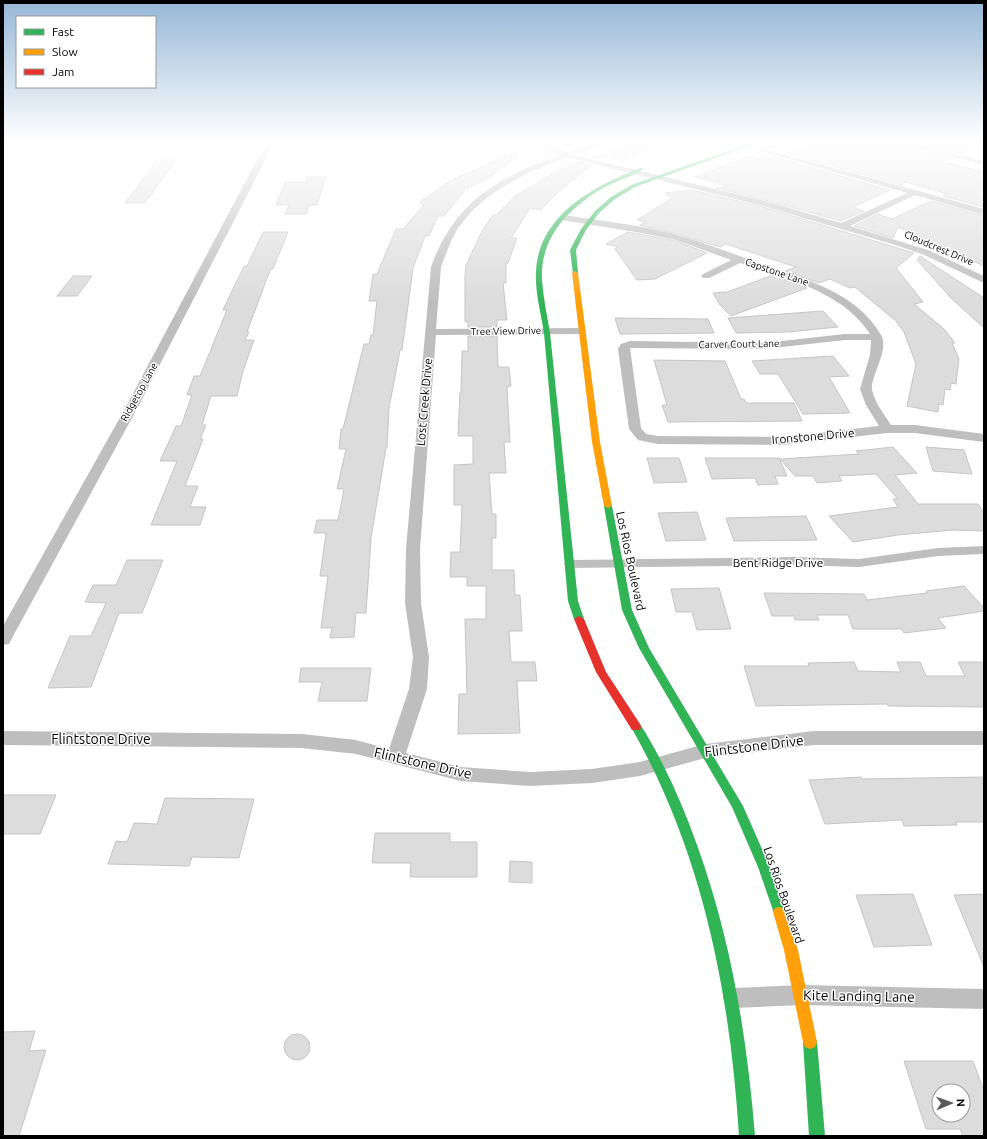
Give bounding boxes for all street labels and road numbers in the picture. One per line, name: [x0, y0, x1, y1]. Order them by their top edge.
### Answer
street label: Cloudcrest Drive: [903, 228, 975, 268]
street label: Capstone Lane: [744, 256, 810, 288]
street label: Tree View Drive: [471, 325, 541, 337]
street label: Carver Court Lane: [698, 338, 780, 350]
street label: Lost Creek Drive: [414, 358, 434, 446]
street label: Ridgetop Lane: [118, 361, 160, 423]
street label: Ironstone Drive: [771, 426, 855, 446]
street label: Los Rios Boulevard: [614, 510, 648, 612]
street label: Bent Ridge Drive: [733, 556, 823, 569]
street label: Flintstone Drive: [51, 731, 151, 747]
street label: Flintstone Drive: [704, 732, 804, 760]
street label: Flintstone Drive: [373, 744, 473, 782]
street label: Los Rios Boulevard: [761, 845, 807, 945]
street label: Kite Landing Lane: [803, 987, 915, 1005]

